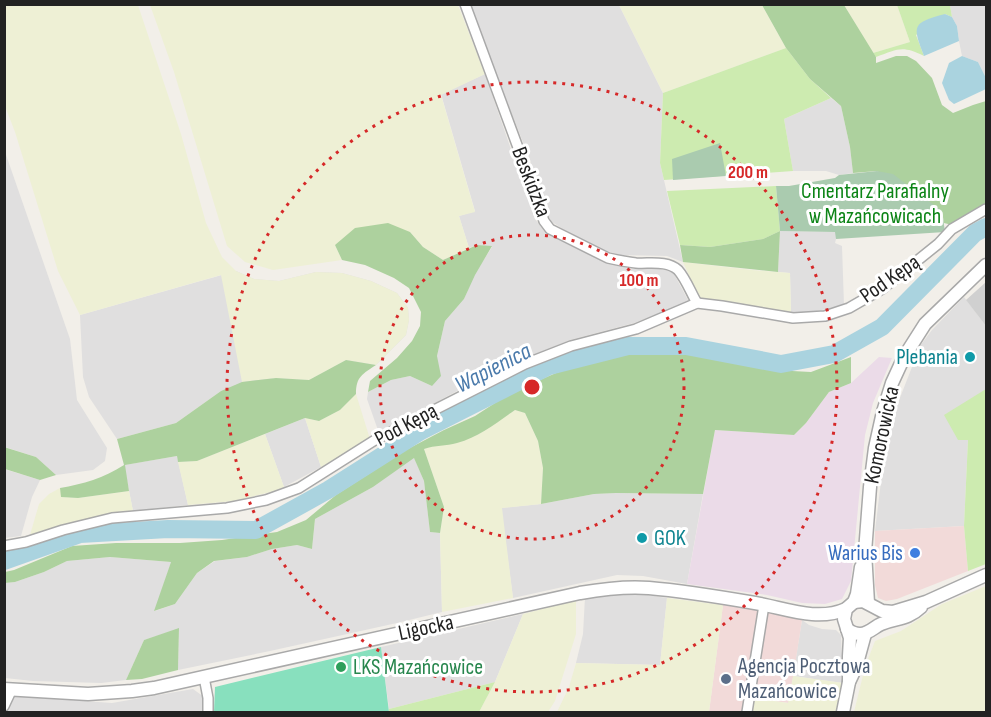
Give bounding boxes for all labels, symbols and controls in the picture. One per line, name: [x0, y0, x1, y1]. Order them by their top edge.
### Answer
street label: Beskidzka: [505, 143, 557, 221]
text: 200 m: [728, 162, 768, 183]
park label: Cmentarz Parafialny w Mazańcowicach: [801, 178, 949, 230]
street label: Pod Kępą: [855, 249, 925, 309]
text: 100 m: [620, 270, 659, 291]
water label: Wapienica: [450, 336, 536, 399]
place label: Plebania: [896, 344, 958, 371]
marker: Plebania: [963, 350, 977, 364]
centre of rings: [522, 377, 542, 397]
street label: Komorowicka: [858, 384, 906, 486]
street label: Pod Kępą: [370, 397, 442, 453]
place label: GOK: [654, 525, 686, 552]
marker: GOK: [635, 531, 649, 545]
place label: Warius Bis: [828, 540, 903, 567]
marker: Warius Bis: [908, 546, 922, 560]
street label: Ligocka: [396, 609, 456, 647]
place label: Agencja Pocztowa Mazańcowice: [737, 653, 870, 705]
place label: LKS Mazańcowice: [353, 654, 483, 681]
marker: LKS Mazańcowice: [334, 660, 348, 674]
marker: Agencja Pocztowa Mazańcowice: [719, 672, 733, 686]

